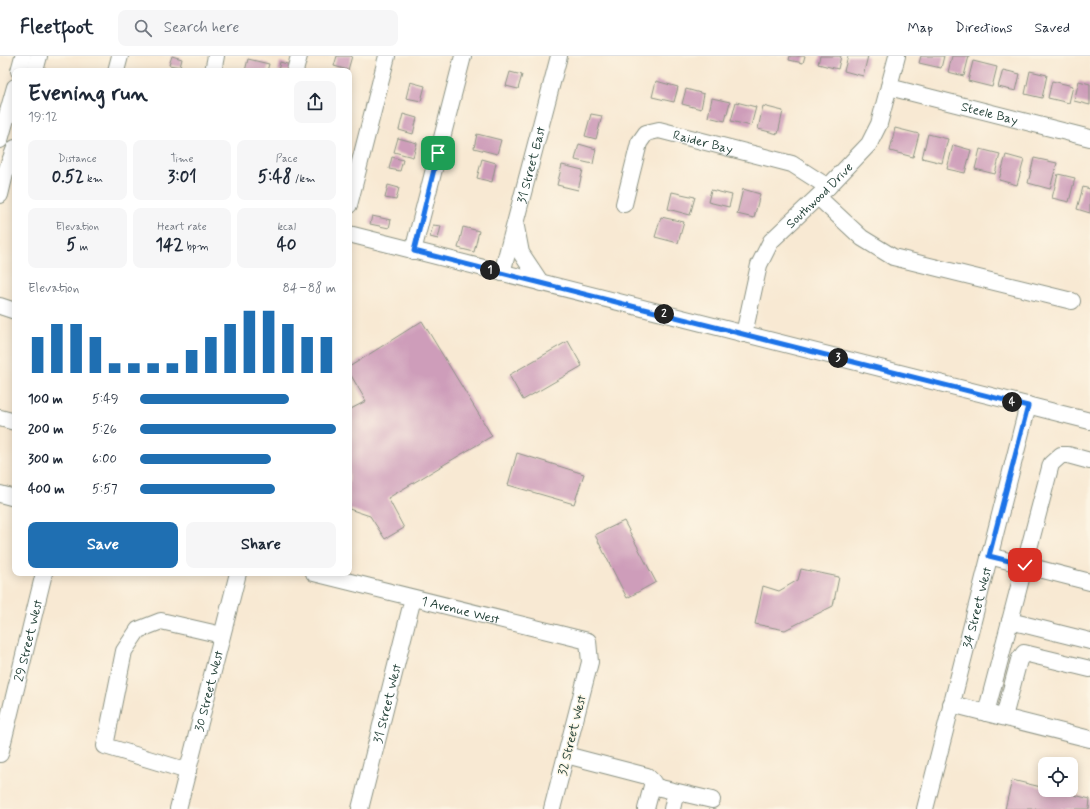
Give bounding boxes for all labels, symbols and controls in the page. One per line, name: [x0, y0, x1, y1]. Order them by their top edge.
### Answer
search box: [118, 10, 398, 46]
text: Fleetfoot: [20, 15, 94, 40]
icon: search: [132, 17, 154, 39]
text: Search here: [164, 18, 239, 38]
text: Map: [907, 19, 933, 37]
text: Directions: [955, 19, 1013, 37]
text: Saved: [1035, 19, 1070, 37]
text: Evening run: [28, 80, 148, 108]
button: share: [294, 81, 336, 123]
street label: Steele Bay: [959, 99, 1020, 130]
text: 19:12: [28, 109, 58, 126]
street label: 31 Street East: [514, 125, 550, 205]
street label: Raider Bay: [671, 127, 735, 159]
pin: [421, 136, 455, 170]
icon: arrive: [427, 142, 449, 164]
text: Distance: [58, 152, 97, 166]
text: Time: [170, 152, 194, 166]
text: Pace: [276, 152, 298, 166]
street label: Southwood Drive: [783, 159, 857, 233]
text: 0.52: [52, 166, 84, 188]
text: 3:01: [167, 166, 197, 188]
text: 5:48: [258, 166, 292, 188]
text: km: [84, 172, 103, 186]
text: /km: [292, 172, 316, 186]
text: Elevation: [56, 220, 99, 234]
text: Heart rate: [157, 220, 207, 234]
text: kcal: [277, 220, 296, 234]
text: 5: [66, 234, 77, 256]
text: 142: [155, 234, 183, 256]
text: 40: [277, 234, 296, 256]
text: m: [77, 240, 88, 254]
text: bpm: [183, 240, 209, 254]
pin: 1: [480, 260, 500, 280]
text: 1: [488, 263, 492, 277]
text: Elevation: [28, 280, 79, 297]
text: 84–88 m: [282, 280, 336, 297]
pin: 2: [654, 304, 674, 324]
text: 2: [661, 307, 667, 321]
pin: 3: [828, 348, 848, 368]
text: 3: [836, 351, 840, 365]
text: 100 m: [28, 391, 63, 408]
text: 5:49: [92, 391, 119, 408]
pin: 4: [1002, 392, 1022, 412]
text: 4: [1009, 395, 1015, 409]
text: 200 m: [28, 421, 63, 438]
text: 5:26: [92, 421, 117, 438]
text: 300 m: [28, 451, 63, 468]
text: 6:00: [92, 451, 117, 468]
text: 400 m: [28, 481, 65, 498]
text: 5:57: [92, 481, 118, 498]
button: Save: [28, 522, 178, 568]
button: Share: [186, 522, 336, 568]
pin: [1008, 548, 1042, 582]
icon: check: [1014, 554, 1036, 576]
street label: 34 Street West: [959, 565, 996, 650]
street label: 1 Avenue West: [419, 593, 501, 629]
street label: 29 Street West: [11, 598, 47, 683]
street label: 30 Street West: [191, 649, 228, 733]
street label: 31 Street West: [370, 662, 406, 745]
street label: 32 Street West: [554, 693, 591, 777]
map controls: [1038, 757, 1078, 797]
button: locate: [1038, 757, 1078, 797]

